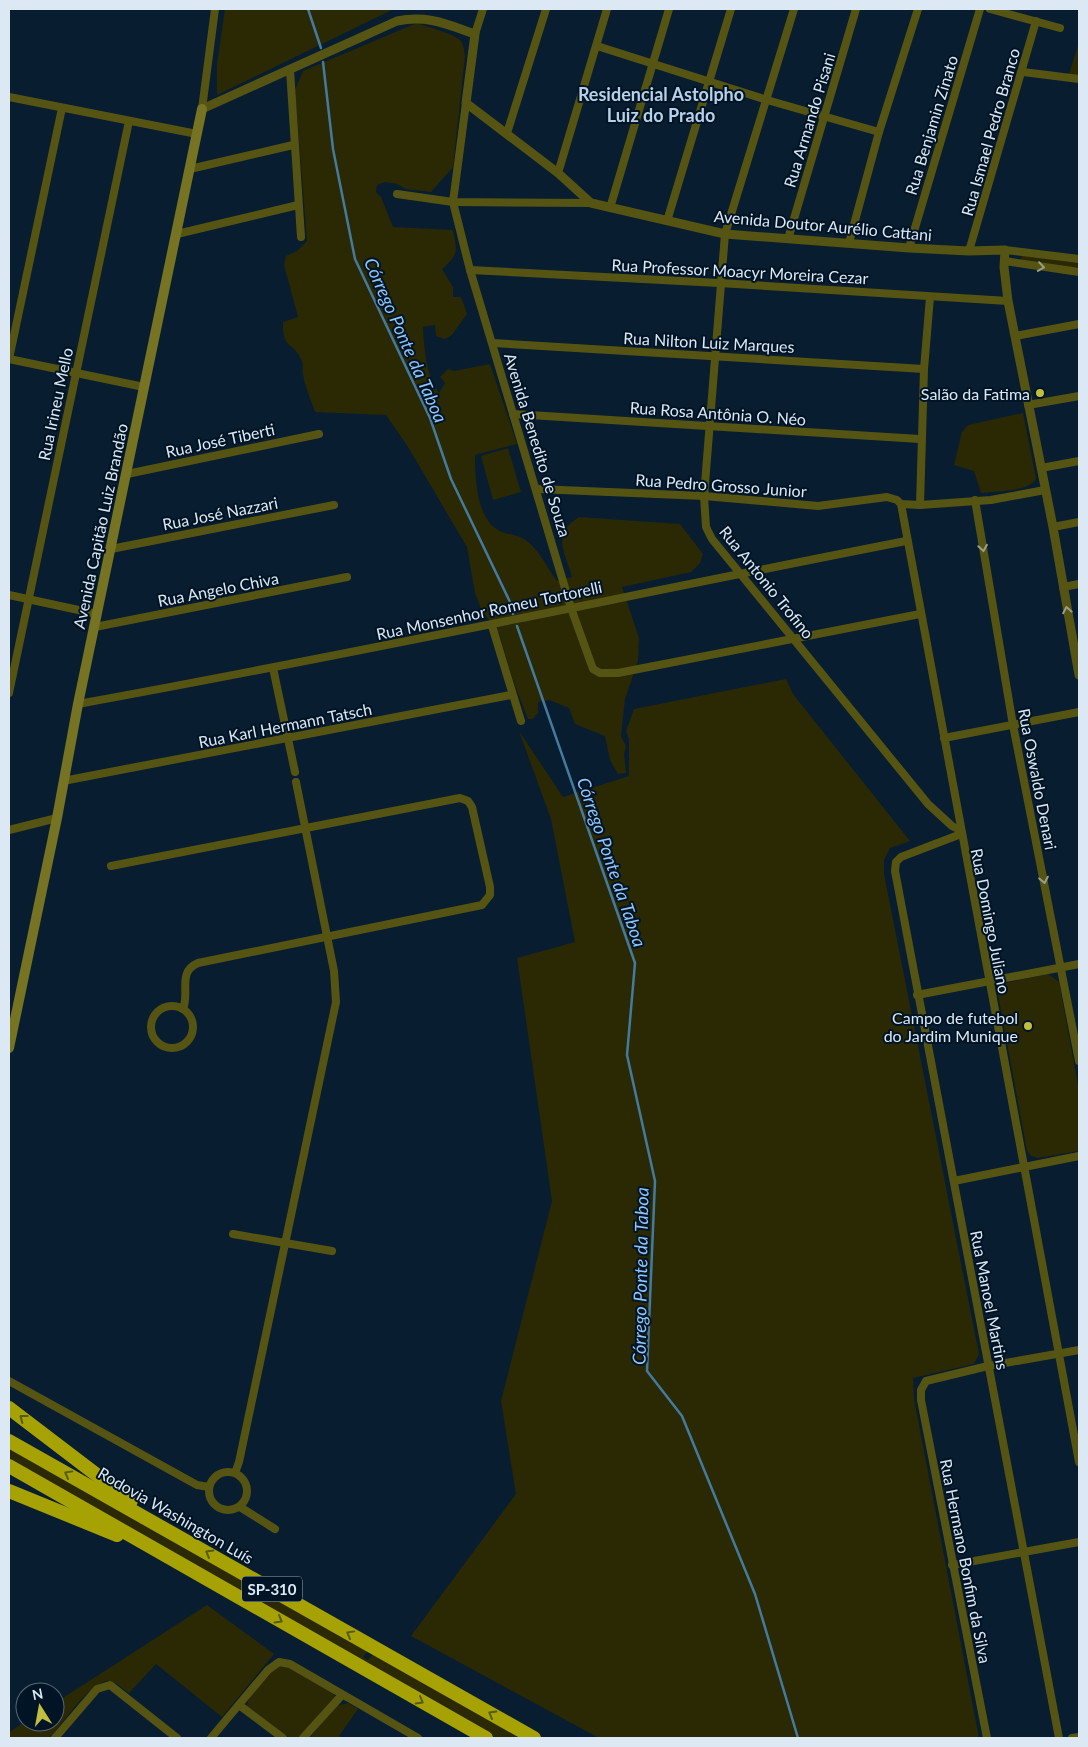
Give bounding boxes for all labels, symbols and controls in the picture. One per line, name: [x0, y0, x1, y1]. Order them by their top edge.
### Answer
street label: Rua Ismael Pedro Branco: [957, 46, 1023, 218]
street label: Rua Armando Pisani: [779, 50, 839, 190]
street label: Rua Benjamin Zinato: [901, 53, 961, 197]
district label: Residencial Astolpho Luiz do Prado: [578, 83, 744, 126]
street label: Avenida Doutor Aurélio Cattani: [713, 206, 933, 244]
water label: Córrego Ponte da Taboa: [360, 254, 452, 426]
street label: Rua Professor Moacyr Moreira Cezar: [611, 255, 869, 287]
one-way arrow: [1037, 261, 1046, 271]
street label: Rua Nilton Luiz Marques: [623, 328, 795, 356]
street label: Rua Irineu Mello: [34, 346, 76, 462]
street label: Avenida Benedito de Souza: [501, 351, 575, 539]
place label: Salão da Fatima: [921, 384, 1030, 403]
marker: Salão da Fatima: [1034, 387, 1046, 399]
street label: Rua Rosa Antônia O. Néo: [629, 397, 807, 429]
street label: Rua José Tiberti: [164, 419, 276, 461]
street label: Avenida Capitão Luiz Brandão: [69, 422, 131, 630]
street label: Rua Pedro Grosso Junior: [635, 470, 807, 500]
street label: Rua José Nazzari: [161, 492, 279, 534]
street label: Rua Antonio Trofino: [716, 522, 818, 642]
one-way arrow: [978, 544, 988, 553]
street label: Rua Angelo Chiva: [156, 568, 280, 610]
street label: Rua Monsenhor Romeu Tortorelli: [374, 577, 604, 643]
one-way arrow: [1063, 605, 1073, 614]
street label: Rua Karl Hermann Tatsch: [197, 699, 373, 751]
street label: Rua Oswaldo Denari: [1015, 707, 1061, 851]
water label: Córrego Ponte da Taboa: [573, 774, 651, 950]
street label: Rua Domingo Juliano: [968, 847, 1014, 995]
one-way arrow: [1038, 876, 1048, 885]
place label: Campo de futebol do Jardim Munique: [884, 1008, 1018, 1045]
marker: Campo de futebol do Jardim Munique: [1022, 1020, 1034, 1032]
water label: Córrego Ponte da Taboa: [627, 1187, 653, 1365]
street label: Rua Manoel Martins: [967, 1229, 1013, 1371]
one-way arrow: [20, 1416, 29, 1424]
street label: Rua Hermano Bonfim da Silva: [937, 1457, 995, 1665]
street label: Rodovia Washington Luís: [95, 1463, 257, 1567]
one-way arrow: [64, 1470, 73, 1480]
one-way arrow: [206, 1550, 215, 1560]
road number: SP-310: [242, 1576, 302, 1602]
one-way arrow: [274, 1613, 283, 1623]
one-way arrow: [347, 1630, 356, 1640]
north arrow: [15, 1682, 65, 1732]
text: N: [31, 1684, 44, 1703]
one-way arrow: [415, 1694, 424, 1704]
one-way arrow: [488, 1710, 497, 1720]

